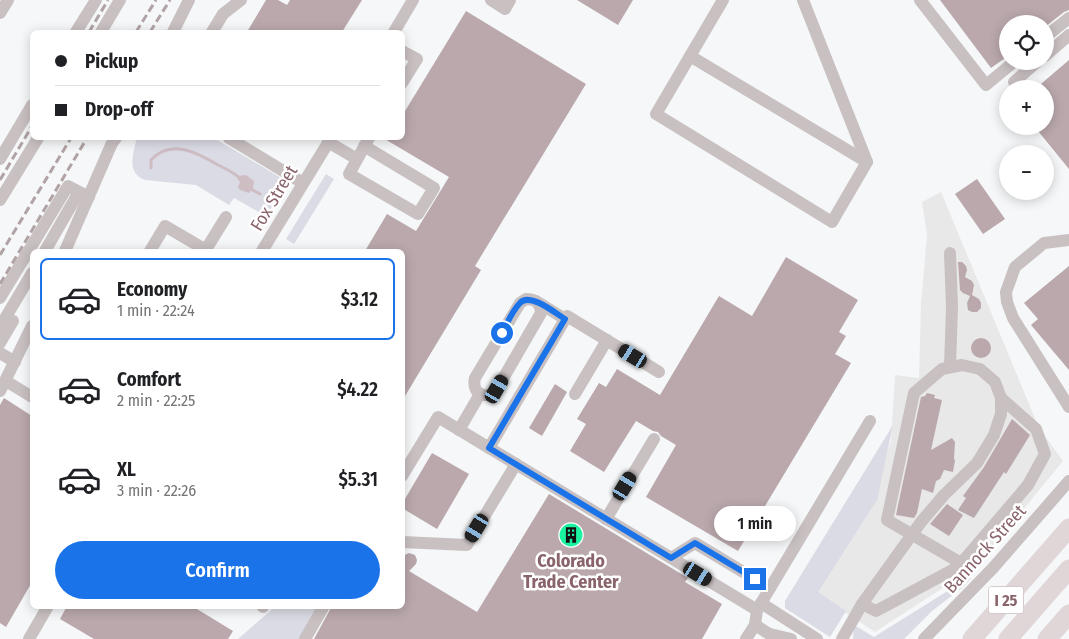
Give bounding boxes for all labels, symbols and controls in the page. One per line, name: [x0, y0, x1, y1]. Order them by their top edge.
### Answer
map controls: [999, 15, 1054, 200]
button: locate: [999, 15, 1054, 70]
text: Pickup: [85, 50, 138, 73]
button: +: [999, 80, 1054, 135]
text: Drop-off: [85, 98, 153, 121]
button: −: [999, 145, 1054, 200]
street label: Fox Street: [246, 161, 302, 235]
icon: car: [57, 277, 102, 322]
text: Economy: [117, 278, 187, 301]
text: $3.12: [341, 288, 378, 311]
text: 1 min · 22:24: [117, 301, 195, 320]
route start: [491, 322, 513, 344]
car: [616, 342, 649, 370]
icon: car: [57, 367, 102, 412]
text: Comfort: [117, 368, 181, 391]
car: [483, 372, 510, 406]
text: $4.22: [337, 378, 378, 401]
text: 2 min · 22:25: [117, 391, 195, 410]
icon: car: [57, 457, 102, 502]
text: XL: [117, 458, 136, 481]
text: $5.31: [338, 468, 378, 491]
car: [610, 469, 639, 503]
text: 3 min · 22:26: [117, 481, 196, 500]
street label: Bannock Street: [939, 500, 1031, 598]
callout: 1 min: [714, 506, 796, 542]
car: [462, 511, 491, 545]
text: 1 min: [738, 514, 772, 533]
building icon: Colorado Trade Center: [558, 522, 584, 548]
button: Confirm: [55, 541, 380, 599]
place label: Colorado Trade Center: [523, 550, 619, 593]
car: [681, 560, 714, 588]
route end: [744, 568, 766, 590]
road number: I 25: [988, 586, 1024, 614]

